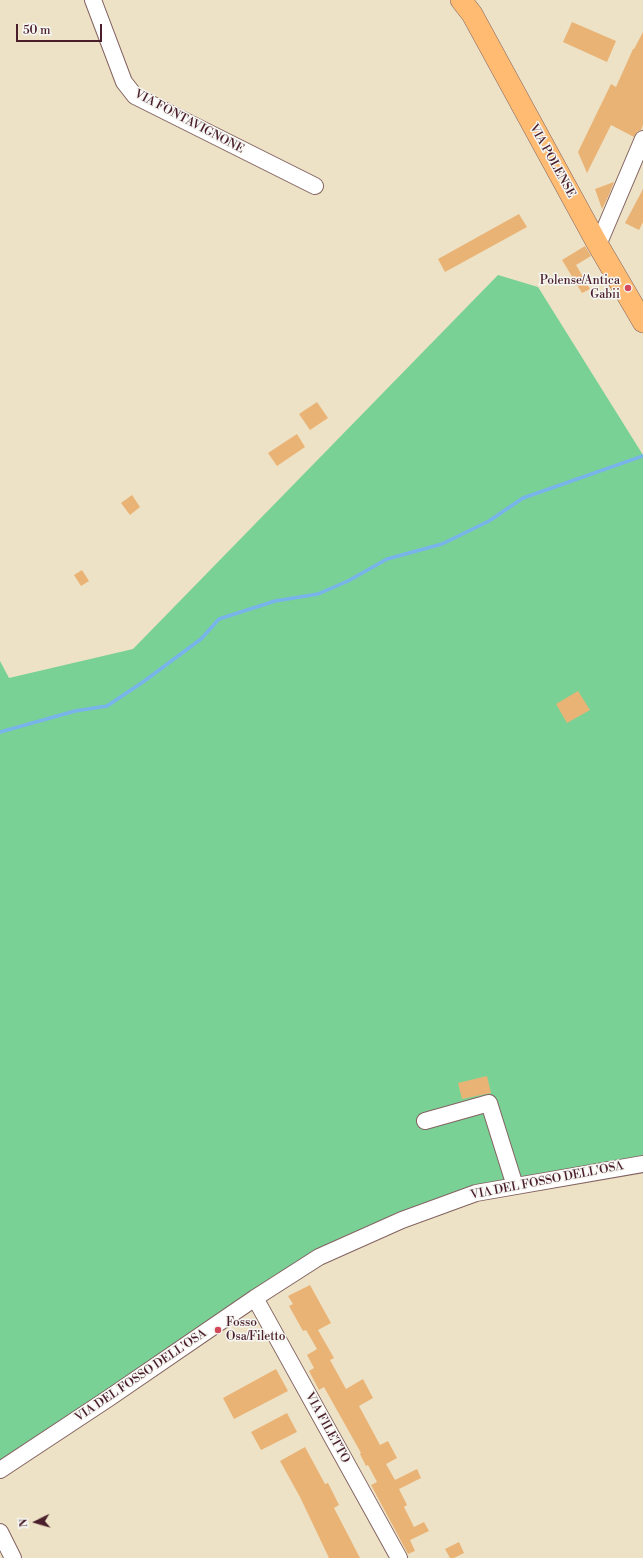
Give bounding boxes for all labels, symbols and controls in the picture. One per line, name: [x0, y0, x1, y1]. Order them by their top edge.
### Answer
scale bar: [18, 16, 104, 42]
text: 50 m: [23, 23, 51, 38]
street label: VIA FONTAVIGNONE: [132, 87, 246, 157]
street label: VIA POLENSE: [526, 122, 578, 200]
place label: Polense/Antica Gabii: [540, 274, 620, 302]
marker: Polense/Antica Gabii: [623, 283, 633, 293]
street label: VIA DEL FOSSO DELL'OSA: [469, 1159, 625, 1203]
place label: Fosso Osa/Filetto: [226, 1316, 285, 1344]
marker: Fosso Osa/Filetto: [213, 1325, 223, 1335]
street label: VIA DEL FOSSO DELL'OSA: [73, 1327, 209, 1425]
street label: VIA FILETTO: [302, 1390, 352, 1466]
north arrow: [16, 1502, 56, 1542]
text: N: [17, 1518, 31, 1528]

